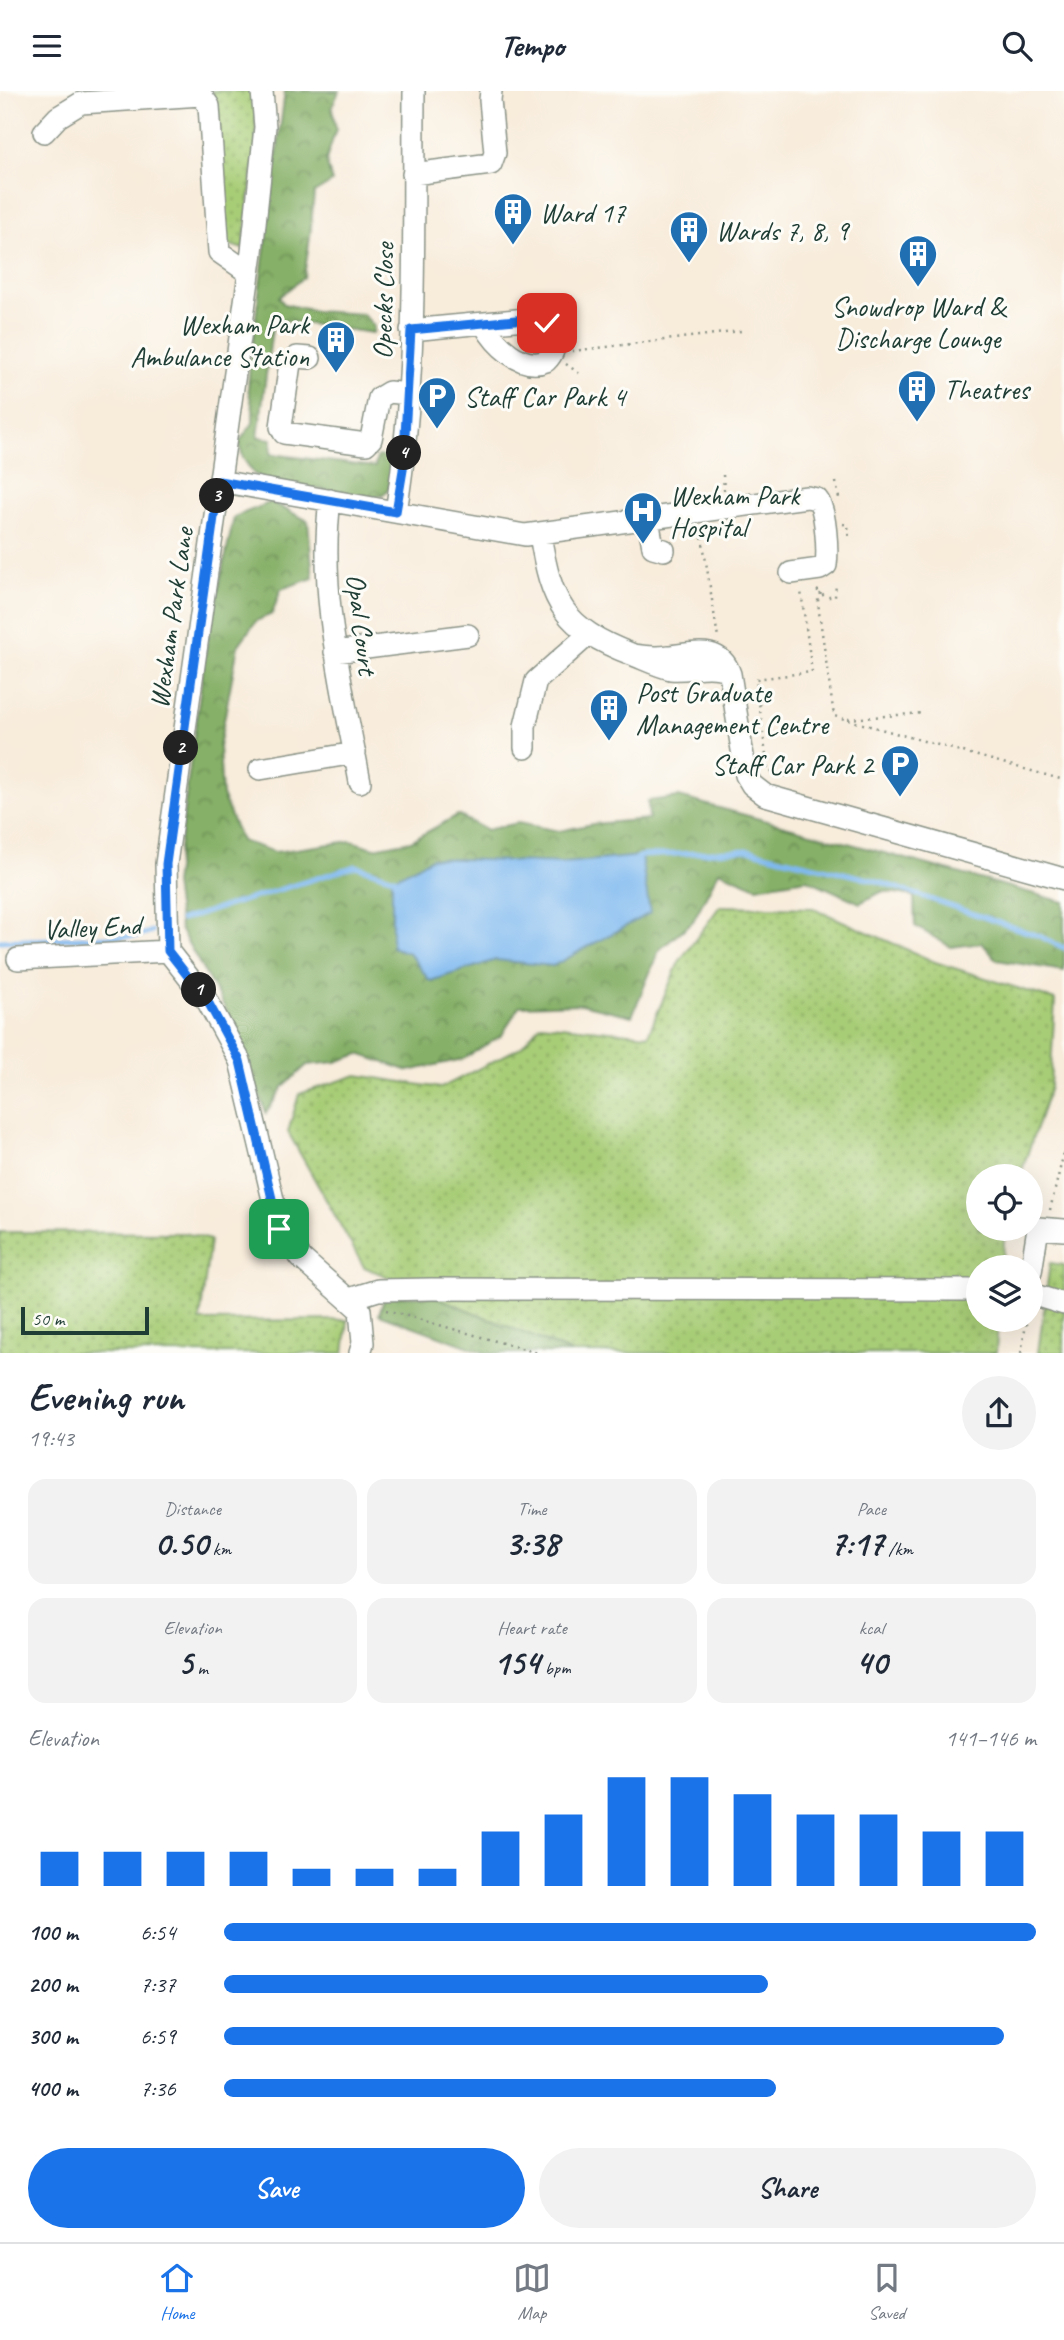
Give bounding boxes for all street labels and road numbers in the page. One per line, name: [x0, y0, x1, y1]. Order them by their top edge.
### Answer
street label: Opecks Close: [364, 240, 402, 360]
street label: Wexham Park Lane: [141, 524, 201, 710]
street label: Opal Court: [338, 572, 386, 679]
street label: Valley End: [42, 907, 146, 947]

